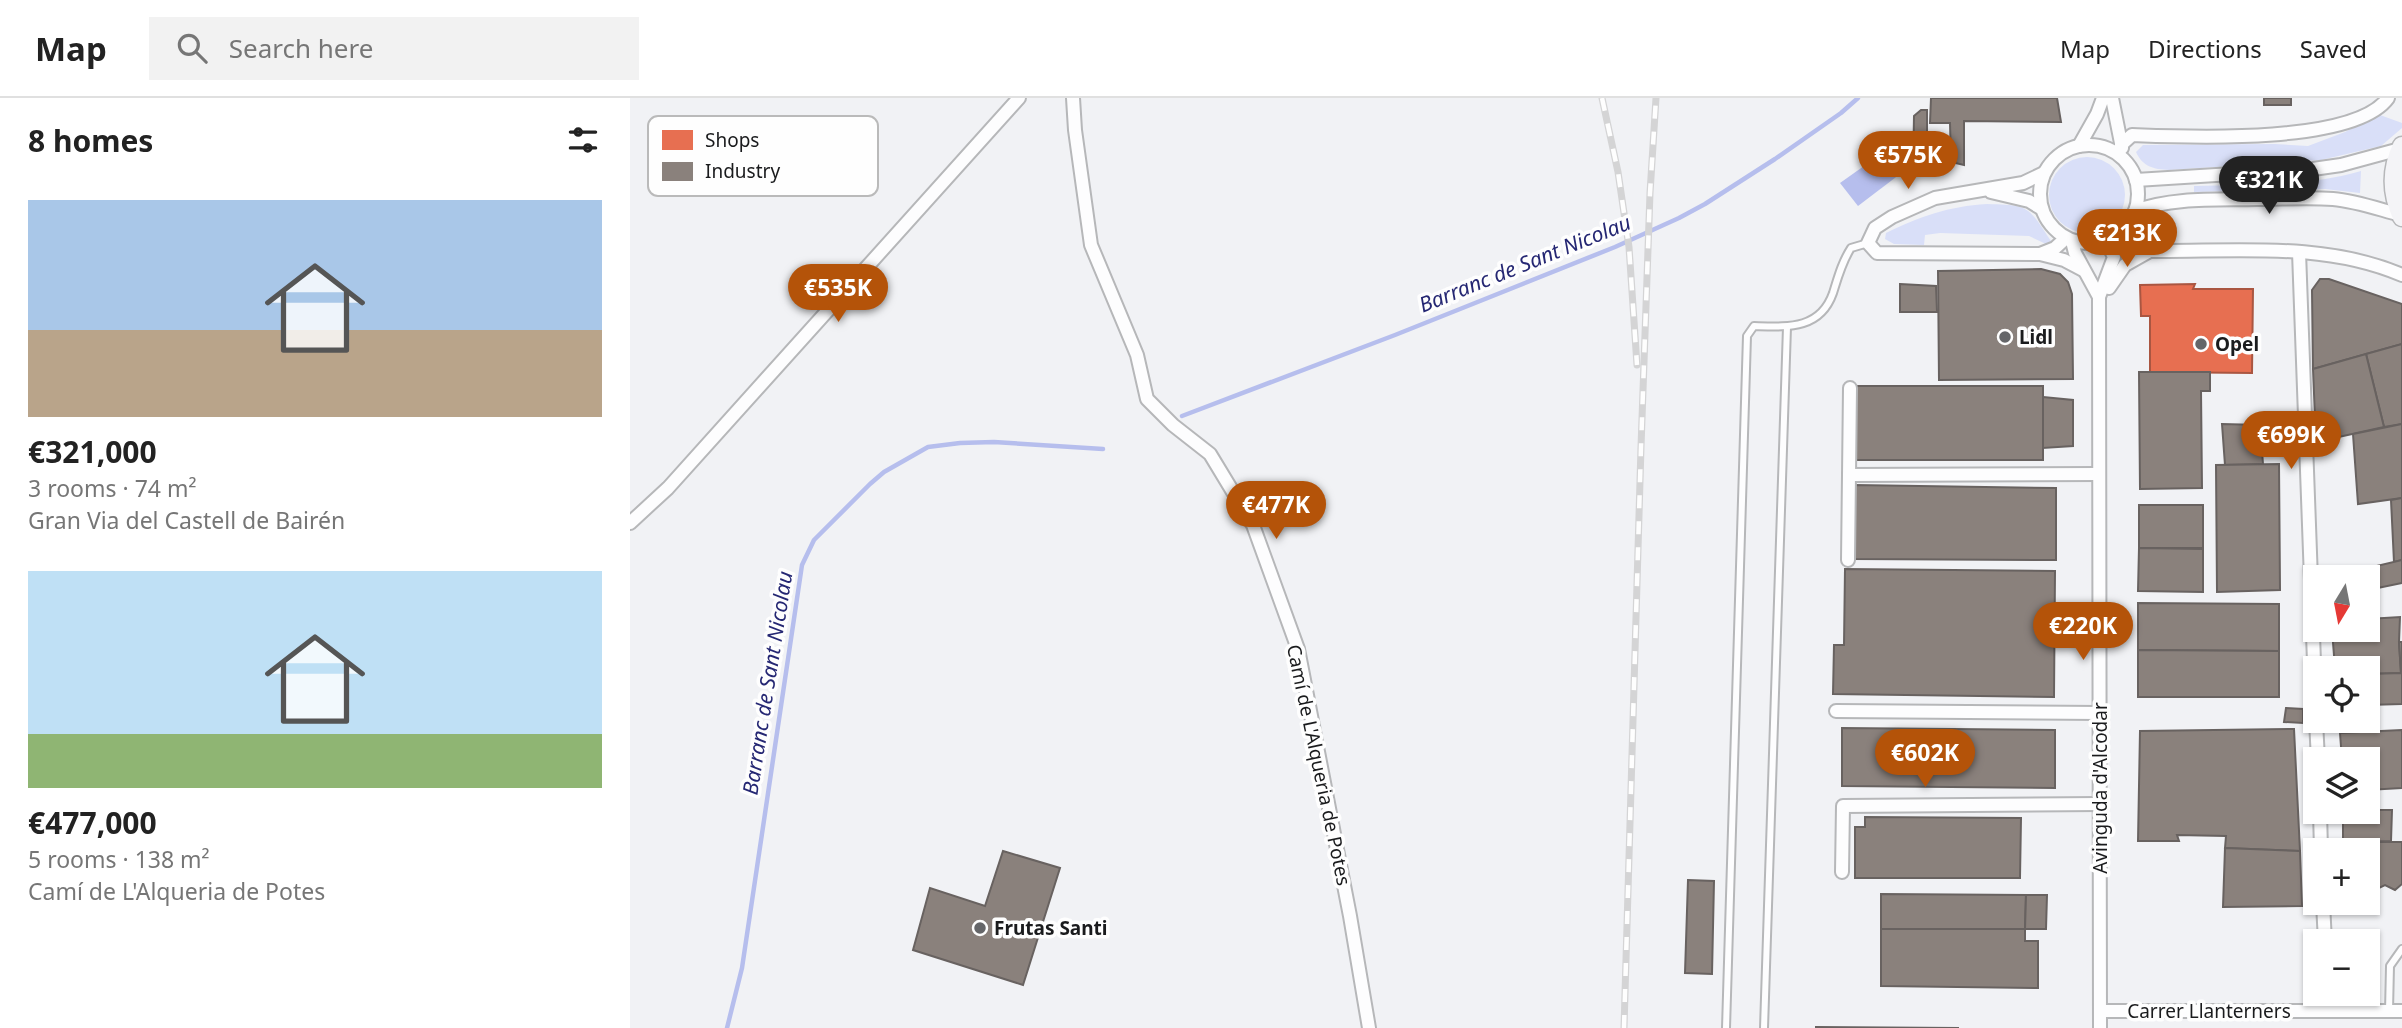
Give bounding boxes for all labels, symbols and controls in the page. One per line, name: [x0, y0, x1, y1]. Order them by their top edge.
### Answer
search box: [149, 17, 639, 80]
text: Map: [35, 26, 107, 71]
icon: search: [173, 29, 211, 67]
text: Search here: [229, 30, 373, 66]
text: Map: [2060, 32, 2110, 65]
text: Directions: [2148, 32, 2262, 65]
text: Saved: [2300, 32, 2367, 65]
legend: [648, 116, 878, 196]
text: 8 homes: [28, 120, 153, 161]
icon: filters: [564, 121, 602, 159]
text: Shops: [705, 127, 759, 153]
pin: €575K: [1859, 132, 1957, 191]
text: €575K: [1874, 138, 1942, 170]
pin: €321K: [2220, 156, 2318, 216]
text: Industry: [705, 158, 780, 184]
text: €321K: [2235, 163, 2303, 195]
water label: Barranc de Sant Nicolau: [1415, 208, 1635, 318]
pin: €213K: [2078, 209, 2176, 269]
text: €213K: [2093, 216, 2161, 248]
icon: home: [252, 245, 378, 371]
pin: €535K: [789, 264, 887, 324]
text: €535K: [804, 271, 872, 303]
place label: Lidl: [2019, 324, 2053, 350]
marker: Lidl: [1997, 329, 2013, 345]
place label: Opel: [2215, 331, 2259, 357]
marker: Opel: [2193, 336, 2209, 352]
pin: €699K: [2242, 412, 2340, 471]
text: €699K: [2257, 418, 2325, 450]
text: €321,000: [28, 431, 157, 472]
text: 3 rooms · 74 m²: [28, 472, 197, 504]
pin: €477K: [1227, 482, 1325, 541]
text: €477K: [1242, 488, 1310, 520]
text: Gran Via del Castell de Bairén: [28, 504, 345, 536]
north arrow: [2303, 565, 2380, 642]
map controls: [2303, 565, 2380, 1006]
water label: Barranc de Sant Nicolau: [735, 569, 799, 797]
pin: €220K: [2034, 602, 2132, 662]
text: €220K: [2049, 609, 2117, 641]
icon: home: [252, 616, 378, 742]
street label: Camí de L'Alqueria de Potes: [1281, 642, 1357, 888]
button: locate: [2303, 656, 2380, 733]
street label: Avinguda d'Alcodar: [2087, 702, 2113, 874]
pin: €602K: [1876, 730, 1974, 789]
text: €602K: [1891, 736, 1959, 768]
button: layers: [2303, 747, 2380, 824]
text: €477,000: [28, 802, 157, 843]
button: +: [2303, 838, 2380, 915]
text: 5 rooms · 138 m²: [28, 843, 210, 875]
text: Camí de L'Alqueria de Potes: [28, 875, 325, 907]
place label: Frutas Santi: [994, 915, 1108, 941]
marker: Frutas Santi: [972, 920, 988, 936]
button: −: [2303, 929, 2380, 1006]
street label: Carrer Llanterners: [2127, 998, 2291, 1024]

